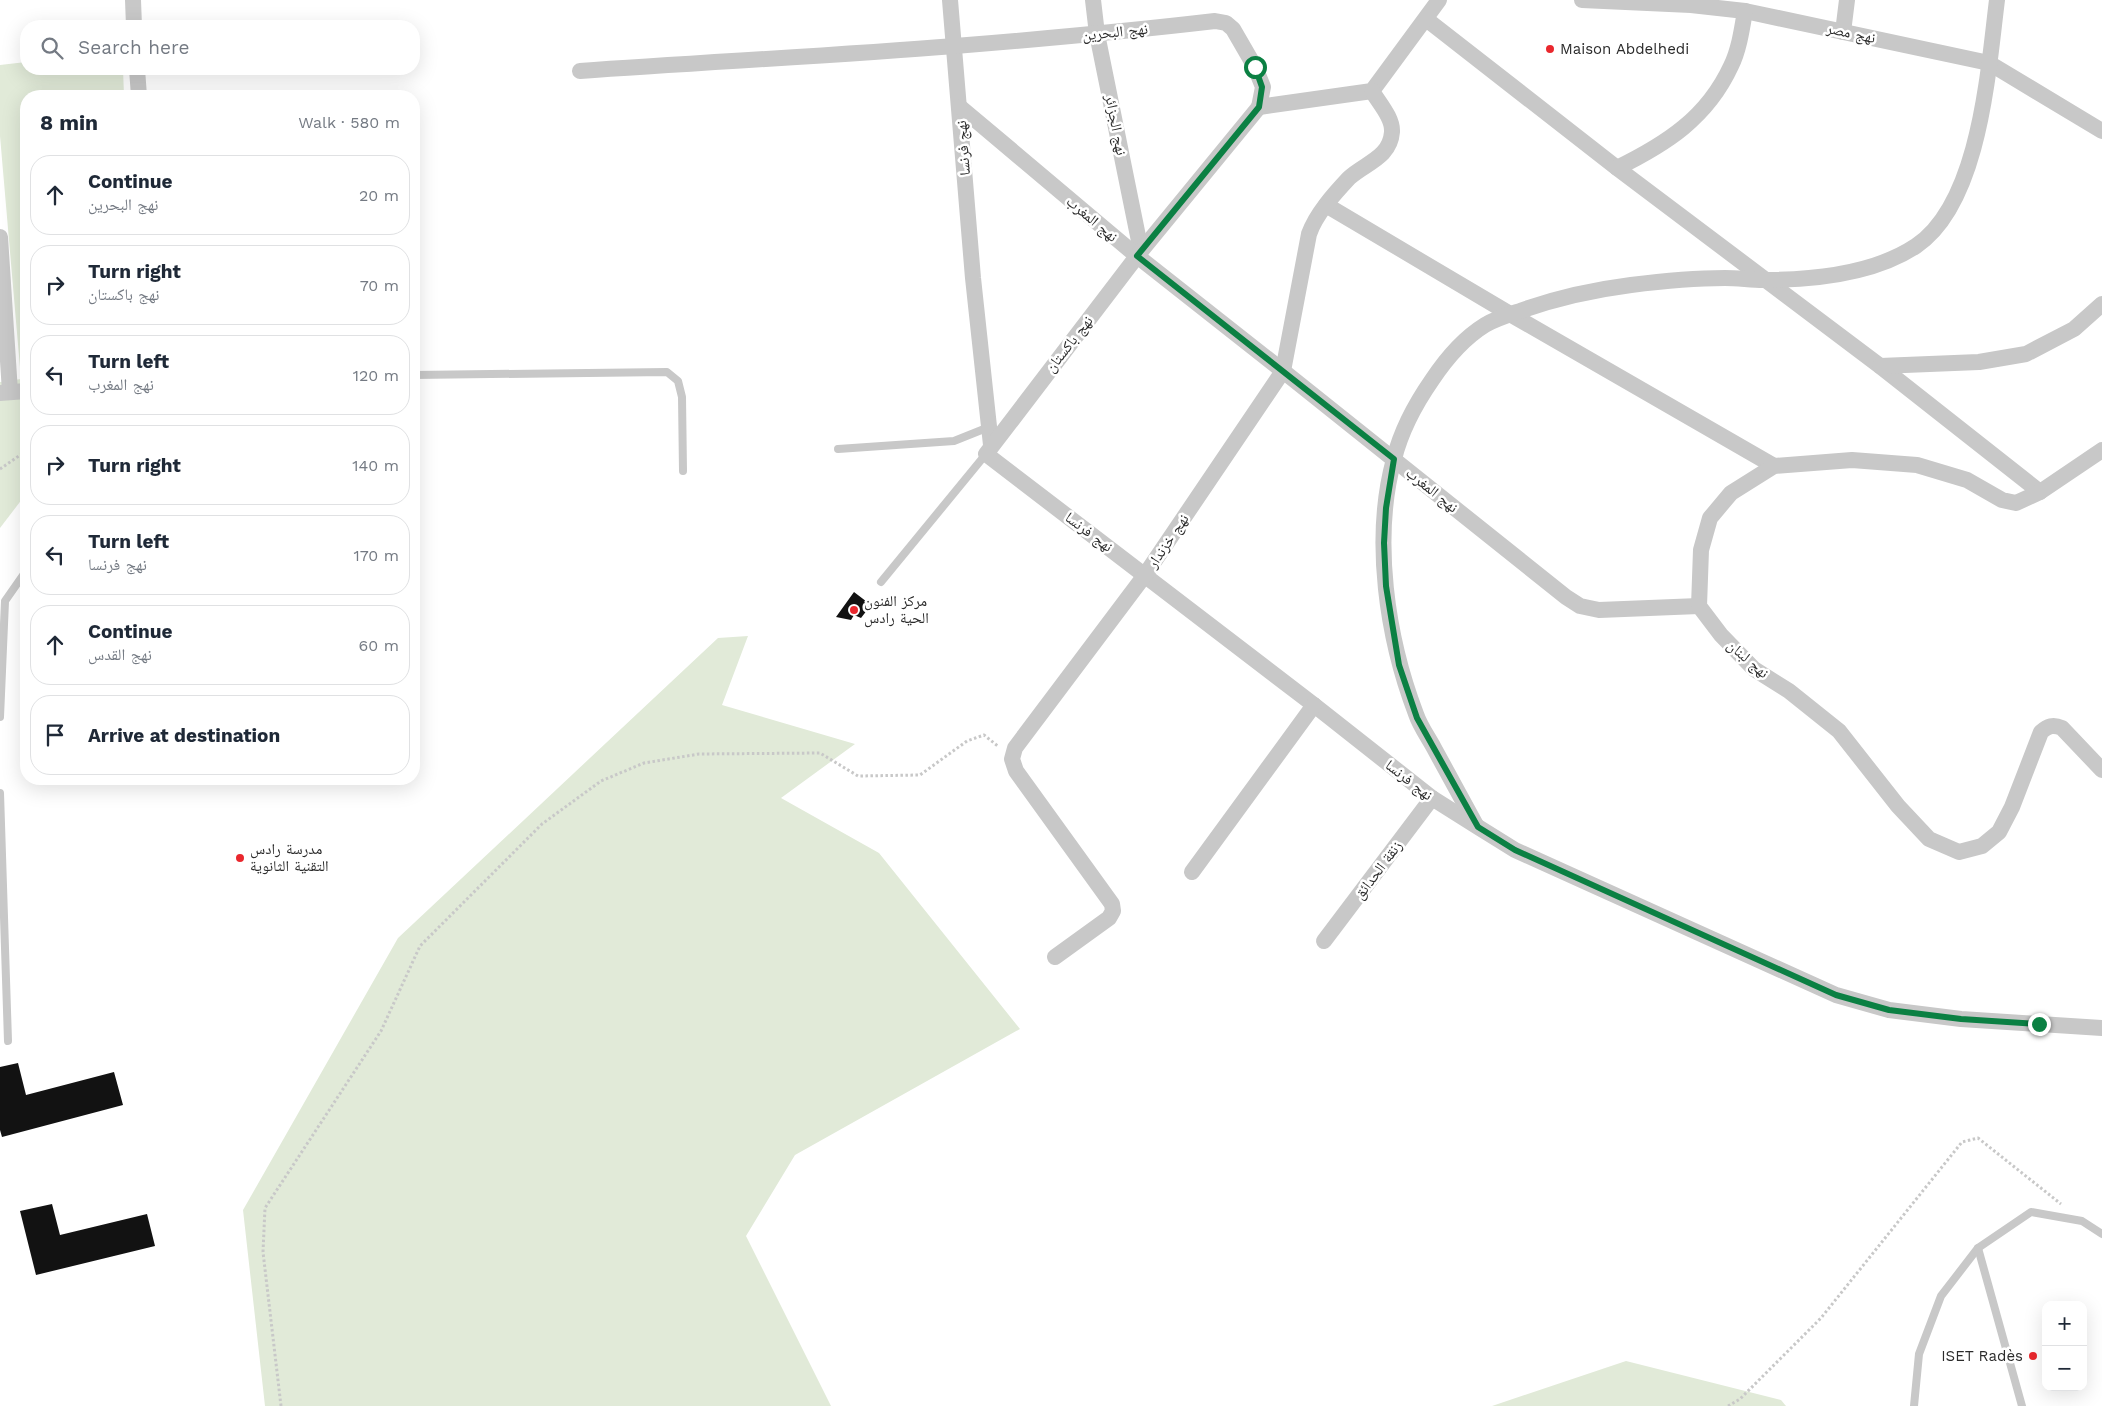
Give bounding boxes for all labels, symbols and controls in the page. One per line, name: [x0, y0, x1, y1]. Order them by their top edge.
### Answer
street label: نهج مصر: [1824, 19, 1877, 48]
search box: [20, 20, 420, 75]
street label: نهج البحرين: [1081, 20, 1149, 45]
icon: search: [38, 34, 66, 62]
text: Search here: [78, 36, 189, 59]
place label: Maison Abdelhedi: [1560, 40, 1689, 58]
marker: Maison Abdelhedi: [1544, 43, 1556, 55]
route start: [1244, 56, 1267, 79]
street label: نهج الجزائر: [1100, 92, 1131, 157]
text: 8 min: [40, 110, 98, 135]
text: Walk · 580 m: [298, 113, 400, 132]
street label: نهج فرنسا: [952, 120, 975, 176]
text: Continue: [88, 170, 172, 193]
icon: ahead: [41, 181, 69, 209]
text: 20 m: [359, 186, 399, 205]
street label: نهج المغرب: [1062, 192, 1121, 247]
text: نهج البحرين: [88, 195, 158, 214]
text: Turn right: [88, 260, 181, 283]
icon: right: [41, 271, 69, 299]
text: 70 m: [360, 276, 399, 295]
text: نهج باكستان: [88, 285, 160, 304]
street label: نهج باكستان: [1041, 312, 1098, 377]
text: Turn left: [88, 350, 169, 373]
icon: left: [41, 361, 69, 389]
text: 120 m: [353, 366, 399, 385]
text: نهج المغرب: [88, 375, 154, 394]
icon: right: [41, 451, 69, 479]
text: Turn right: [88, 454, 181, 477]
text: 140 m: [352, 456, 399, 475]
street label: نهج المغرب: [1402, 464, 1462, 517]
street label: نهج فرنسا: [1061, 508, 1116, 557]
street label: نهج خزندار: [1143, 511, 1193, 573]
text: Turn left: [88, 530, 169, 553]
icon: left: [41, 541, 69, 569]
text: 170 m: [353, 546, 399, 565]
text: نهج فرنسا: [88, 555, 147, 574]
place label: مركز الفنون الحية رادس: [864, 592, 929, 628]
marker: مركز الفنون الحية رادس: [848, 604, 860, 616]
text: Continue: [88, 620, 172, 643]
icon: ahead: [41, 631, 69, 659]
text: 60 m: [359, 636, 399, 655]
street label: نهج لبنان: [1723, 636, 1773, 683]
text: نهج القدس: [88, 645, 152, 664]
icon: arrive: [41, 721, 69, 749]
text: Arrive at destination: [88, 724, 280, 747]
street label: نهج فرنسا: [1381, 756, 1436, 805]
street label: زنقة الحدائق: [1350, 837, 1407, 903]
place label: مدرسة رادس التقنية الثانوية: [250, 840, 329, 875]
marker: مدرسة رادس التقنية الثانوية: [234, 852, 246, 864]
route end: [2028, 1013, 2051, 1036]
map controls: [2042, 1301, 2087, 1391]
button: +: [2042, 1301, 2087, 1346]
button: −: [2042, 1346, 2087, 1391]
place label: ISET Radès: [1941, 1347, 2023, 1365]
marker: ISET Radès: [2027, 1350, 2039, 1362]

